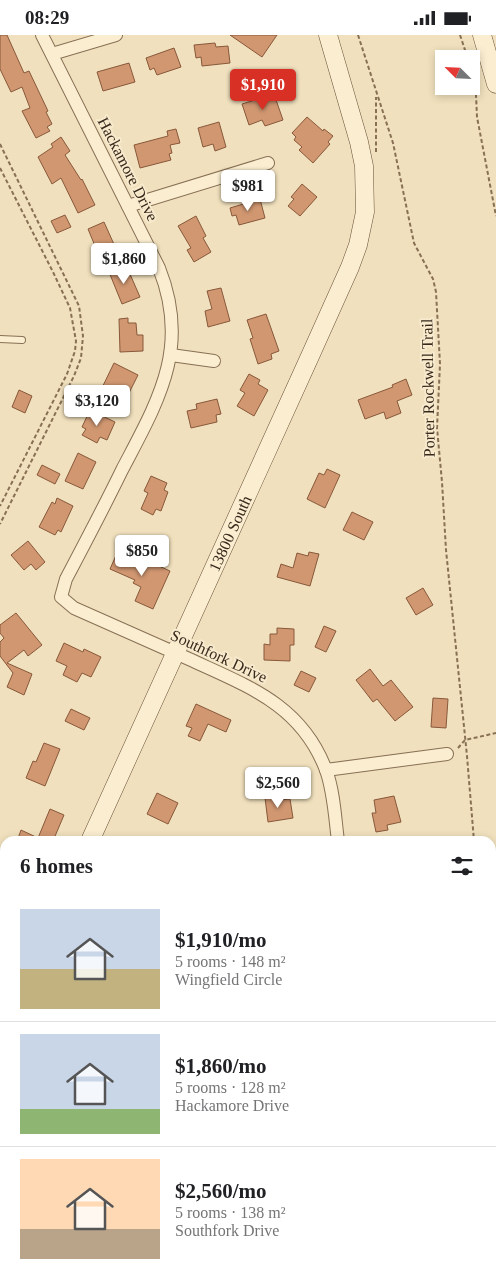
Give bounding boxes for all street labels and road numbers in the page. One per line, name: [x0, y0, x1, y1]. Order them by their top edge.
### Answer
street label: Hackamore Drive: [95, 114, 161, 224]
street label: Porter Rockwell Trail: [418, 318, 438, 457]
street label: 13800 South: [205, 493, 254, 574]
street label: Southfork Drive: [168, 626, 270, 686]

